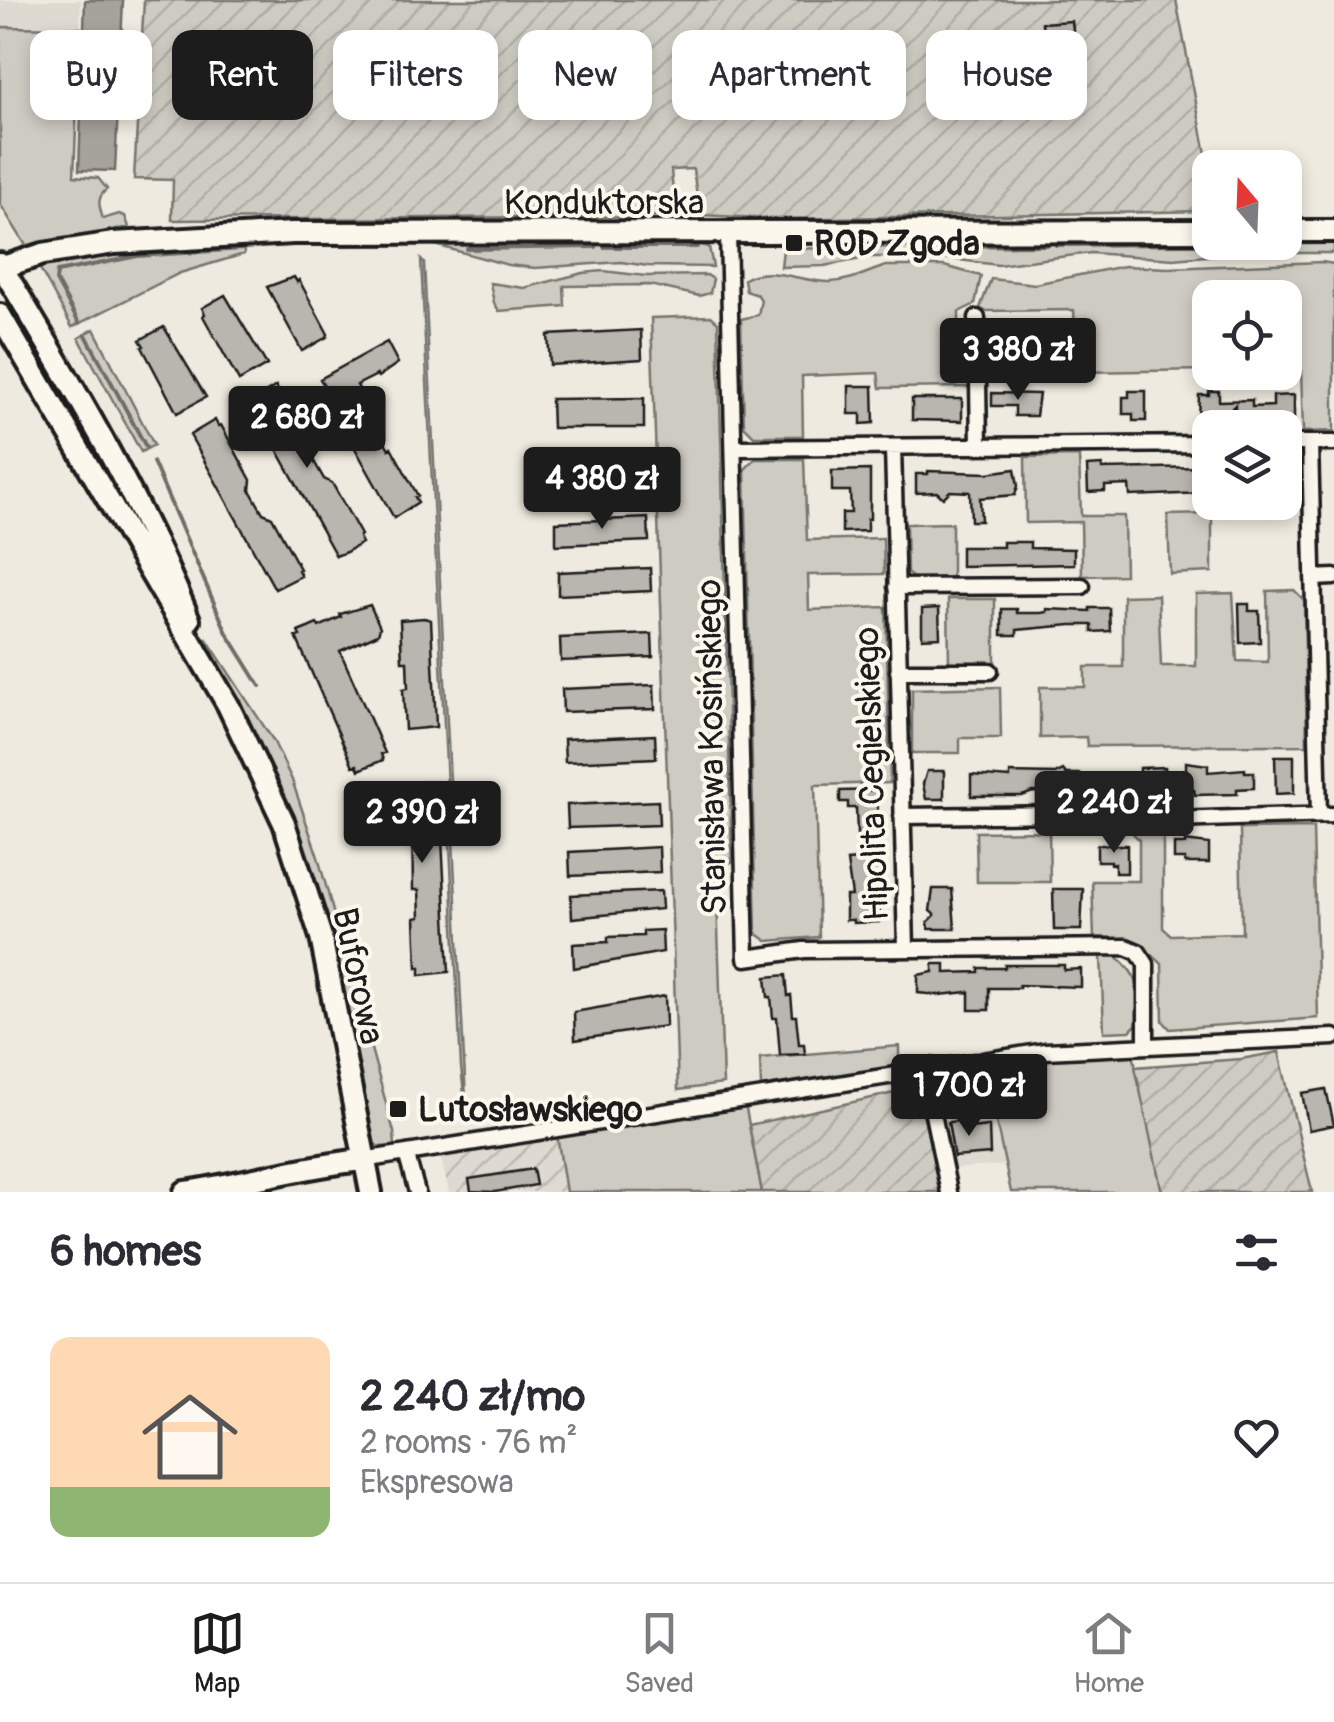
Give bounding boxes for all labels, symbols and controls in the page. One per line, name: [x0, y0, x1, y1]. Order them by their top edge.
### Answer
chip: Buy: [30, 30, 152, 120]
chip: Rent: [172, 30, 313, 120]
chip: Filters: [333, 30, 498, 120]
chip: New: [518, 30, 652, 120]
chip: Apartment: [672, 30, 906, 120]
chip: House: [926, 30, 1087, 120]
north arrow: [1192, 150, 1302, 260]
map controls: [1192, 150, 1302, 520]
street label: Konduktorska: [504, 181, 704, 225]
place label: ROD Zgoda: [814, 222, 980, 266]
marker: ROD Zgoda: [783, 232, 805, 254]
button: locate: [1192, 280, 1302, 390]
pin: 3 380 zł: [915, 318, 1121, 403]
text: 3 380 zł: [962, 330, 1074, 370]
pin: 2 680 zł: [204, 386, 410, 471]
text: 2 680 zł: [251, 398, 363, 438]
button: layers: [1192, 410, 1302, 520]
pin: 4 380 zł: [499, 447, 705, 532]
text: 4 380 zł: [546, 459, 658, 499]
street label: Stanisława Kosińskiego: [687, 579, 737, 915]
street label: Hipolita Cegielskiego: [845, 626, 899, 922]
pin: 2 240 zł: [1011, 771, 1217, 856]
pin: 2 390 zł: [319, 781, 525, 866]
text: 2 240 zł: [1057, 783, 1171, 823]
text: 2 390 zł: [366, 793, 478, 833]
street label: Buforowa: [322, 904, 394, 1049]
pin: 1 700 zł: [866, 1054, 1072, 1139]
text: 1 700 zł: [913, 1066, 1025, 1106]
place label: Lutosławskiego: [418, 1088, 643, 1132]
marker: Lutosławskiego: [387, 1098, 409, 1120]
icon: filters: [1229, 1225, 1284, 1280]
text: 6 homes: [50, 1226, 201, 1278]
text: 2 240 zł/mo: [360, 1371, 585, 1423]
icon: home: [130, 1377, 250, 1497]
icon: heart: [1229, 1410, 1284, 1465]
text: 2 rooms · 76 m²: [360, 1423, 577, 1463]
text: Ekspresowa: [360, 1463, 514, 1503]
tab: Map: [190, 1606, 245, 1701]
tab: Saved: [624, 1606, 694, 1701]
tab: Home: [1074, 1606, 1144, 1701]

